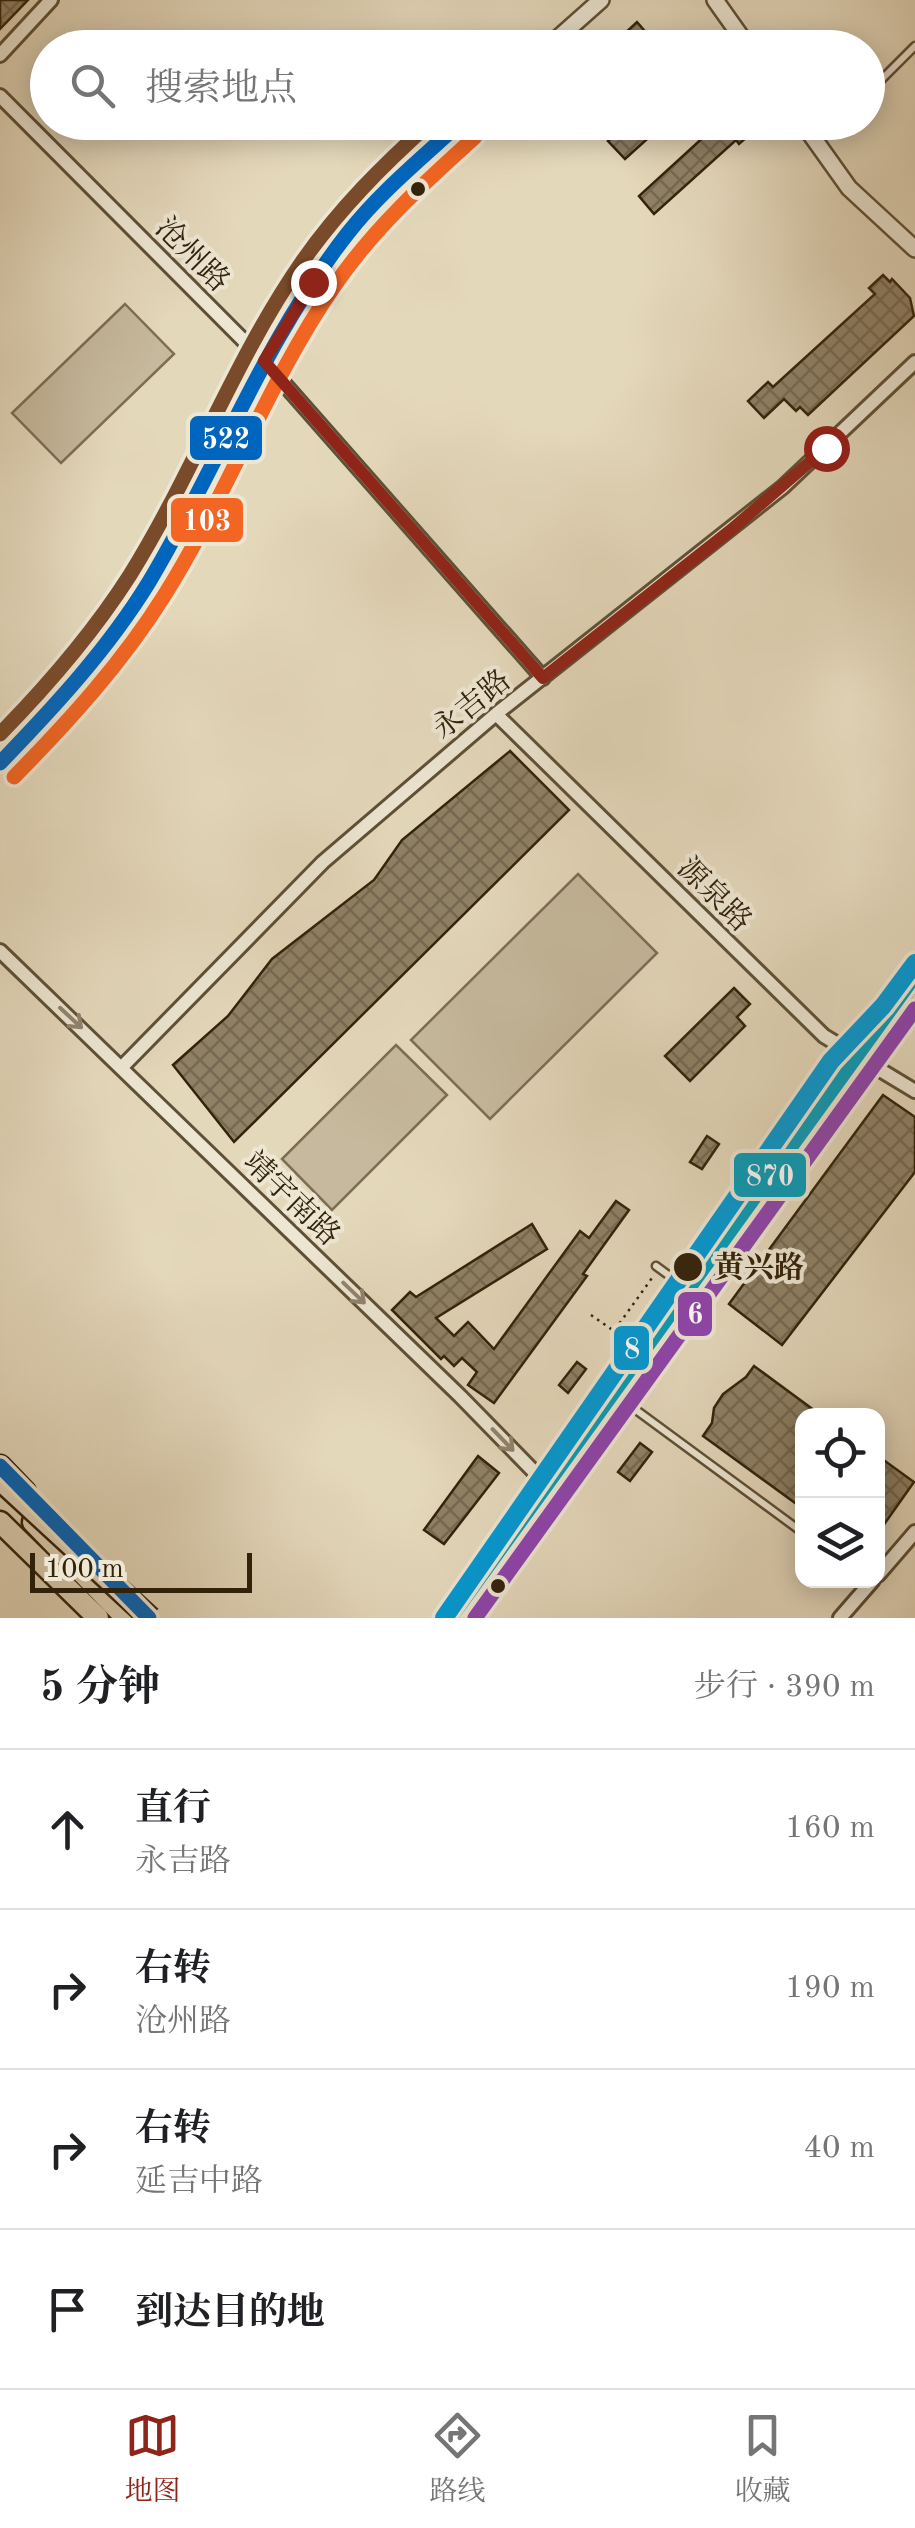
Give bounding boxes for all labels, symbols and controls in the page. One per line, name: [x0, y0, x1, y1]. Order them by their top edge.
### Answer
search box: [30, 30, 885, 140]
icon: search: [65, 58, 120, 113]
text: 搜索地点: [145, 71, 297, 109]
unlabelled marker: [408, 179, 428, 199]
street label: 沧州路: [149, 211, 236, 298]
route end: [291, 260, 337, 306]
line badge: 522: [188, 414, 264, 462]
route start: [804, 426, 850, 472]
text: 522: [202, 427, 250, 455]
line badge: 103: [169, 496, 245, 544]
text: 103: [183, 509, 231, 537]
street label: 永吉路: [426, 663, 517, 746]
street label: 源泉路: [671, 851, 758, 938]
one-way arrow: [58, 1006, 82, 1030]
street label: 靖宇南路: [237, 1145, 346, 1252]
line badge: 870: [732, 1151, 808, 1199]
text: 870: [746, 1164, 794, 1192]
marker: 黄兴路: [671, 1250, 705, 1284]
place label: 黄兴路: [714, 1251, 804, 1284]
one-way arrow: [342, 1281, 366, 1305]
line badge: 6: [676, 1290, 714, 1338]
text: 6: [687, 1302, 703, 1330]
line badge: 8: [612, 1324, 651, 1372]
text: 8: [624, 1337, 640, 1365]
map controls: [795, 1408, 885, 1588]
button: locate: [795, 1408, 885, 1498]
one-way arrow: [491, 1428, 515, 1452]
button: layers: [795, 1498, 885, 1588]
scale bar: [30, 1548, 252, 1592]
text: 100 m: [45, 1556, 124, 1584]
unlabelled marker: [488, 1576, 508, 1596]
text: 5 分钟: [40, 1668, 160, 1710]
text: 步行 · 390 m: [694, 1672, 875, 1704]
text: 直行: [135, 1791, 211, 1829]
icon: ahead: [40, 1802, 95, 1857]
text: 160 m: [785, 1813, 875, 1845]
text: 永吉路: [135, 1847, 231, 1879]
text: 右转: [135, 1951, 211, 1989]
icon: right: [40, 1962, 95, 2017]
text: 190 m: [785, 1973, 875, 2005]
text: 沧州路: [135, 2007, 231, 2039]
text: 右转: [135, 2111, 211, 2149]
icon: right: [40, 2122, 95, 2177]
text: 40 m: [804, 2133, 875, 2165]
text: 延吉中路: [135, 2167, 263, 2199]
icon: arrive: [40, 2282, 95, 2337]
text: 到达目的地: [135, 2295, 325, 2333]
tab: 地图: [124, 2408, 181, 2511]
tab: 路线: [429, 2408, 486, 2511]
tab: 收藏: [734, 2408, 791, 2511]

